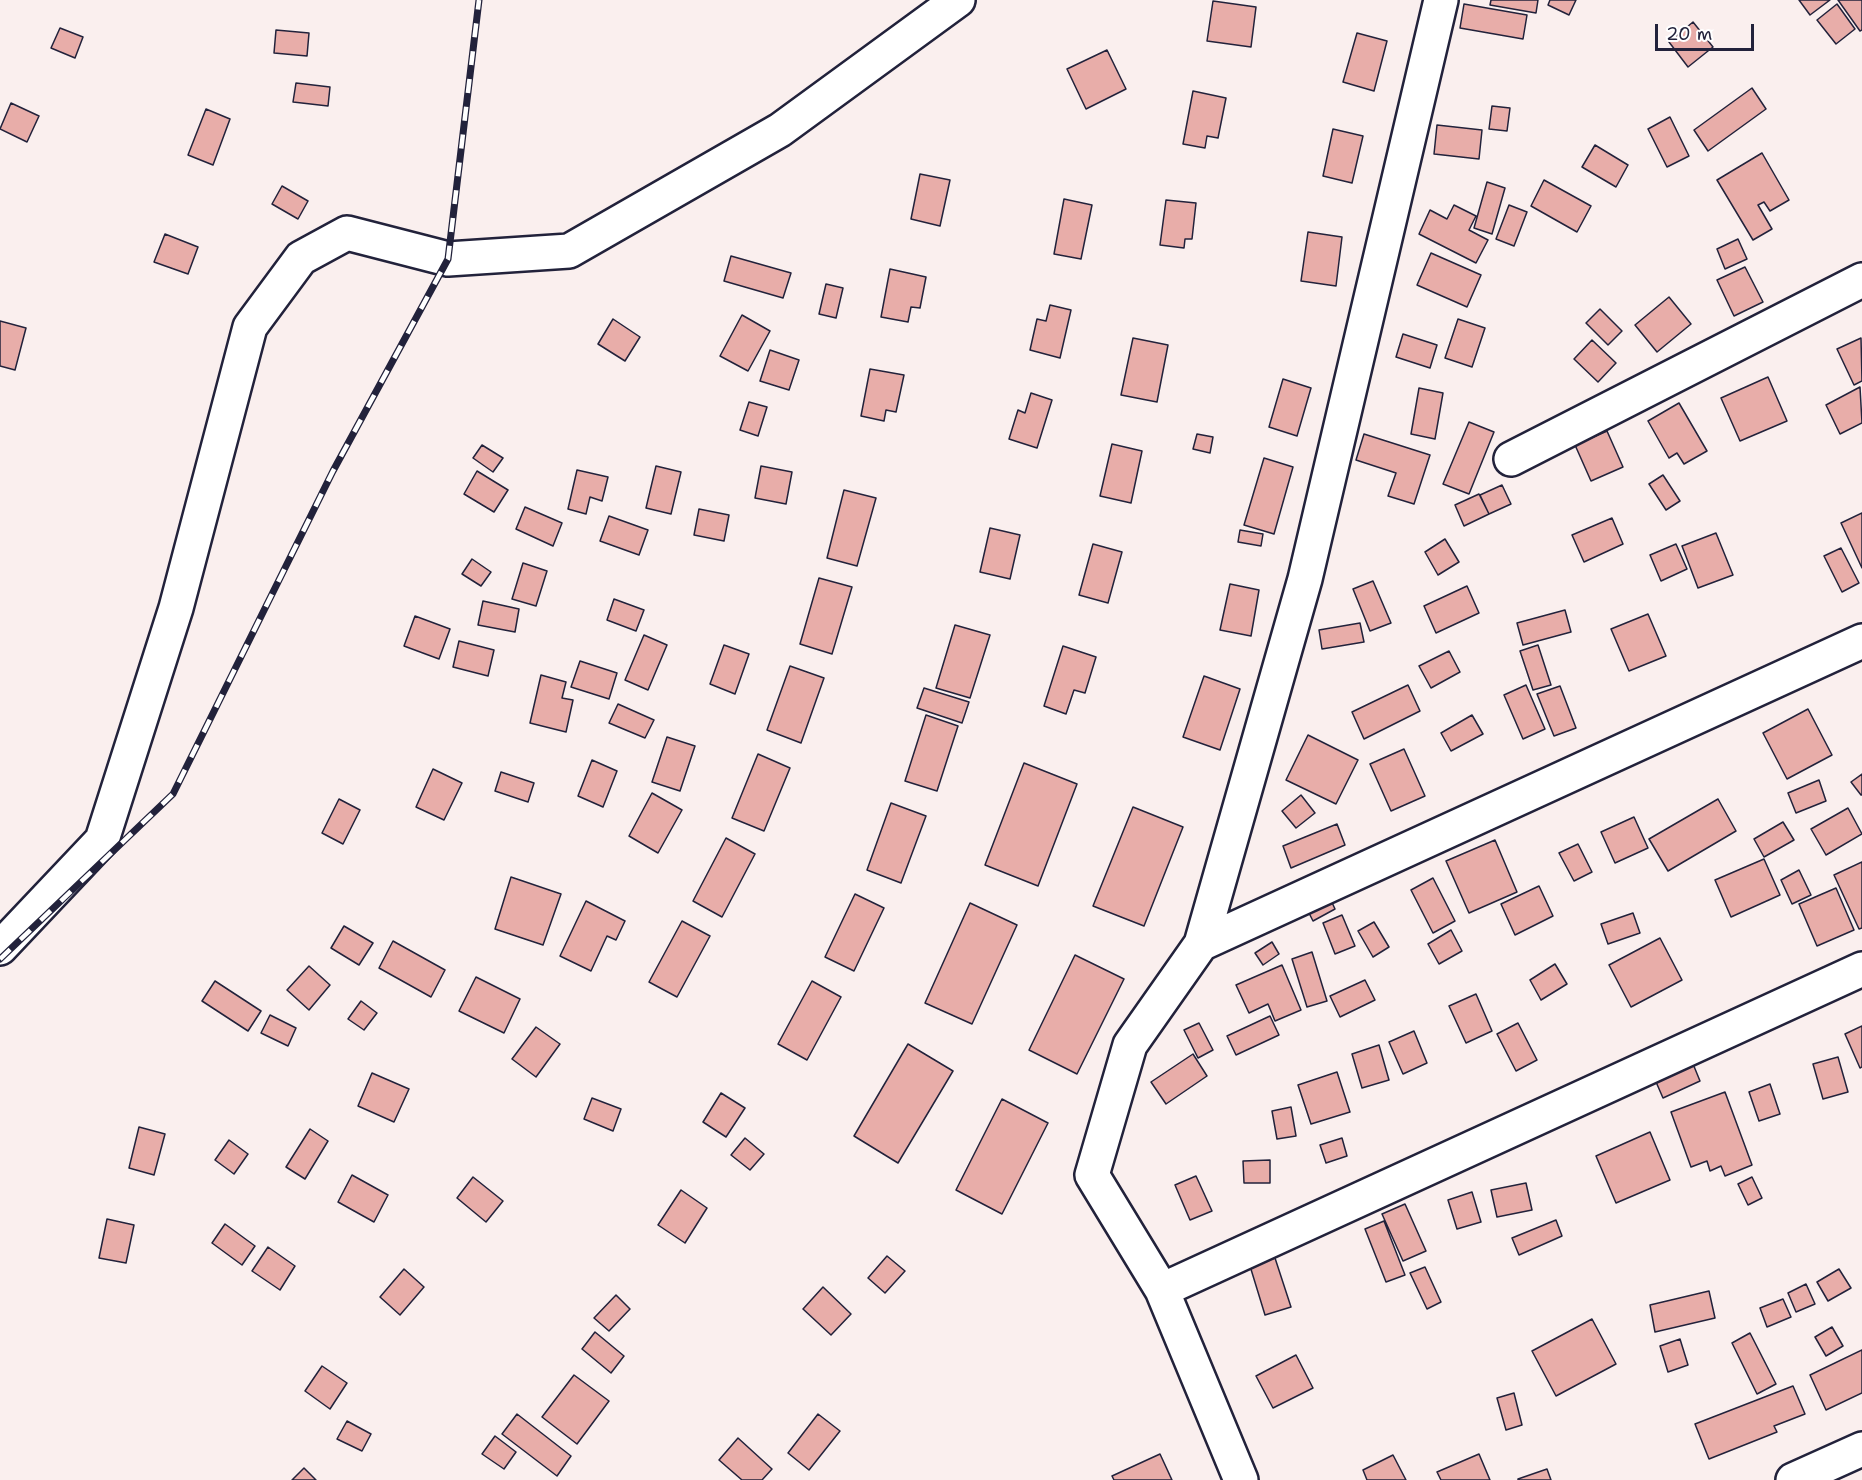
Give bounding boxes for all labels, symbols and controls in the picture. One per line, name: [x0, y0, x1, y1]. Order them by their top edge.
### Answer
scale bar: [1658, 12, 1757, 50]
text: 20 m: [1666, 22, 1712, 46]

